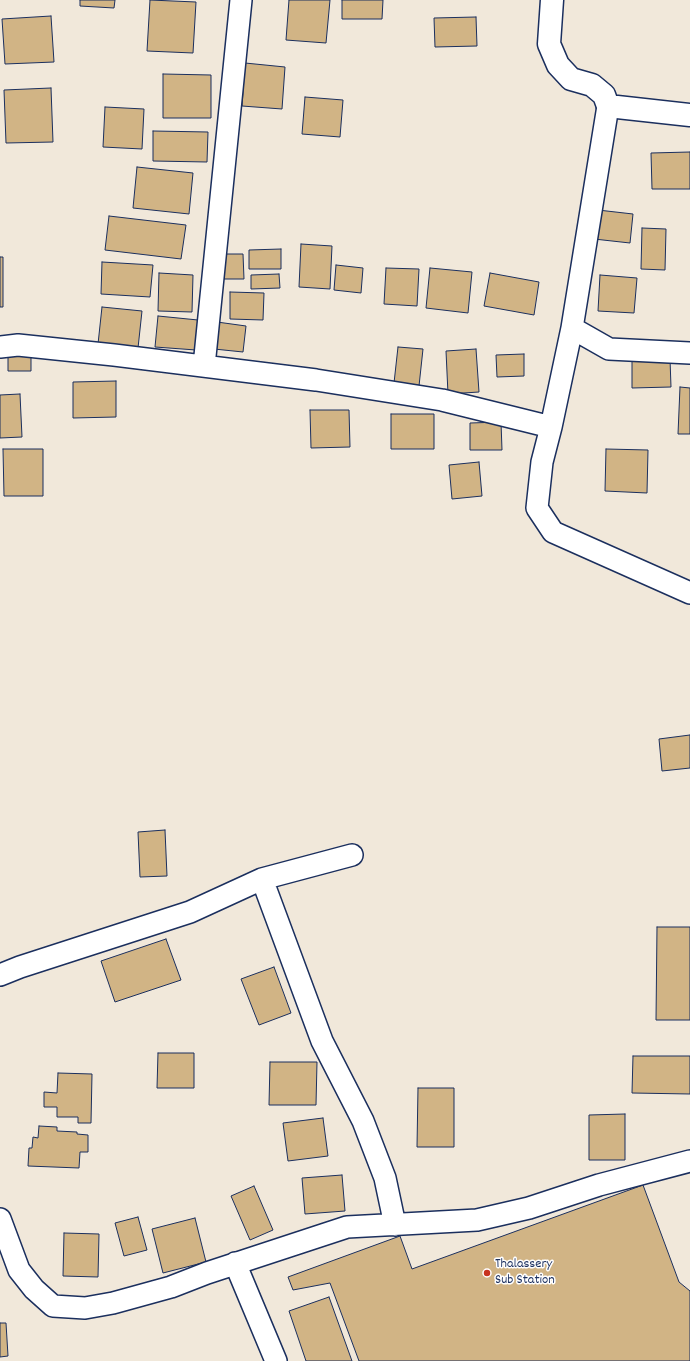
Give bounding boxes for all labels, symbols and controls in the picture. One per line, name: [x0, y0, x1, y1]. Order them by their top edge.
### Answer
place label: Thalassery Sub Station: [495, 1257, 555, 1290]
marker: Thalassery Sub Station: [482, 1268, 492, 1278]

